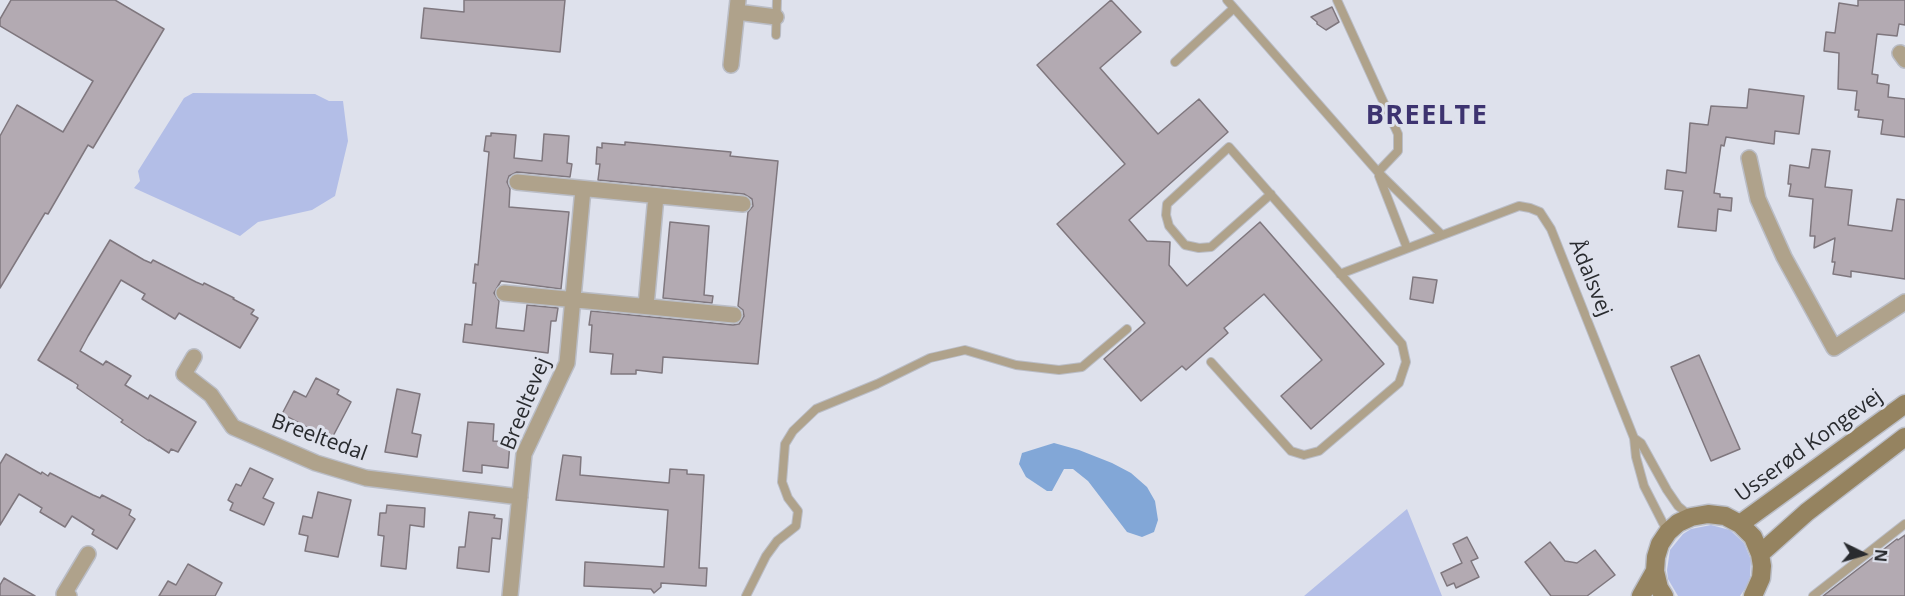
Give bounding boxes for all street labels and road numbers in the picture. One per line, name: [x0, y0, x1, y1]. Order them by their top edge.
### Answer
street label: Ådalsvej: [1563, 236, 1617, 320]
street label: Breeltevej: [496, 354, 556, 454]
street label: Usserød Kongevej: [1730, 384, 1888, 508]
street label: Breeltedal: [268, 409, 370, 467]

